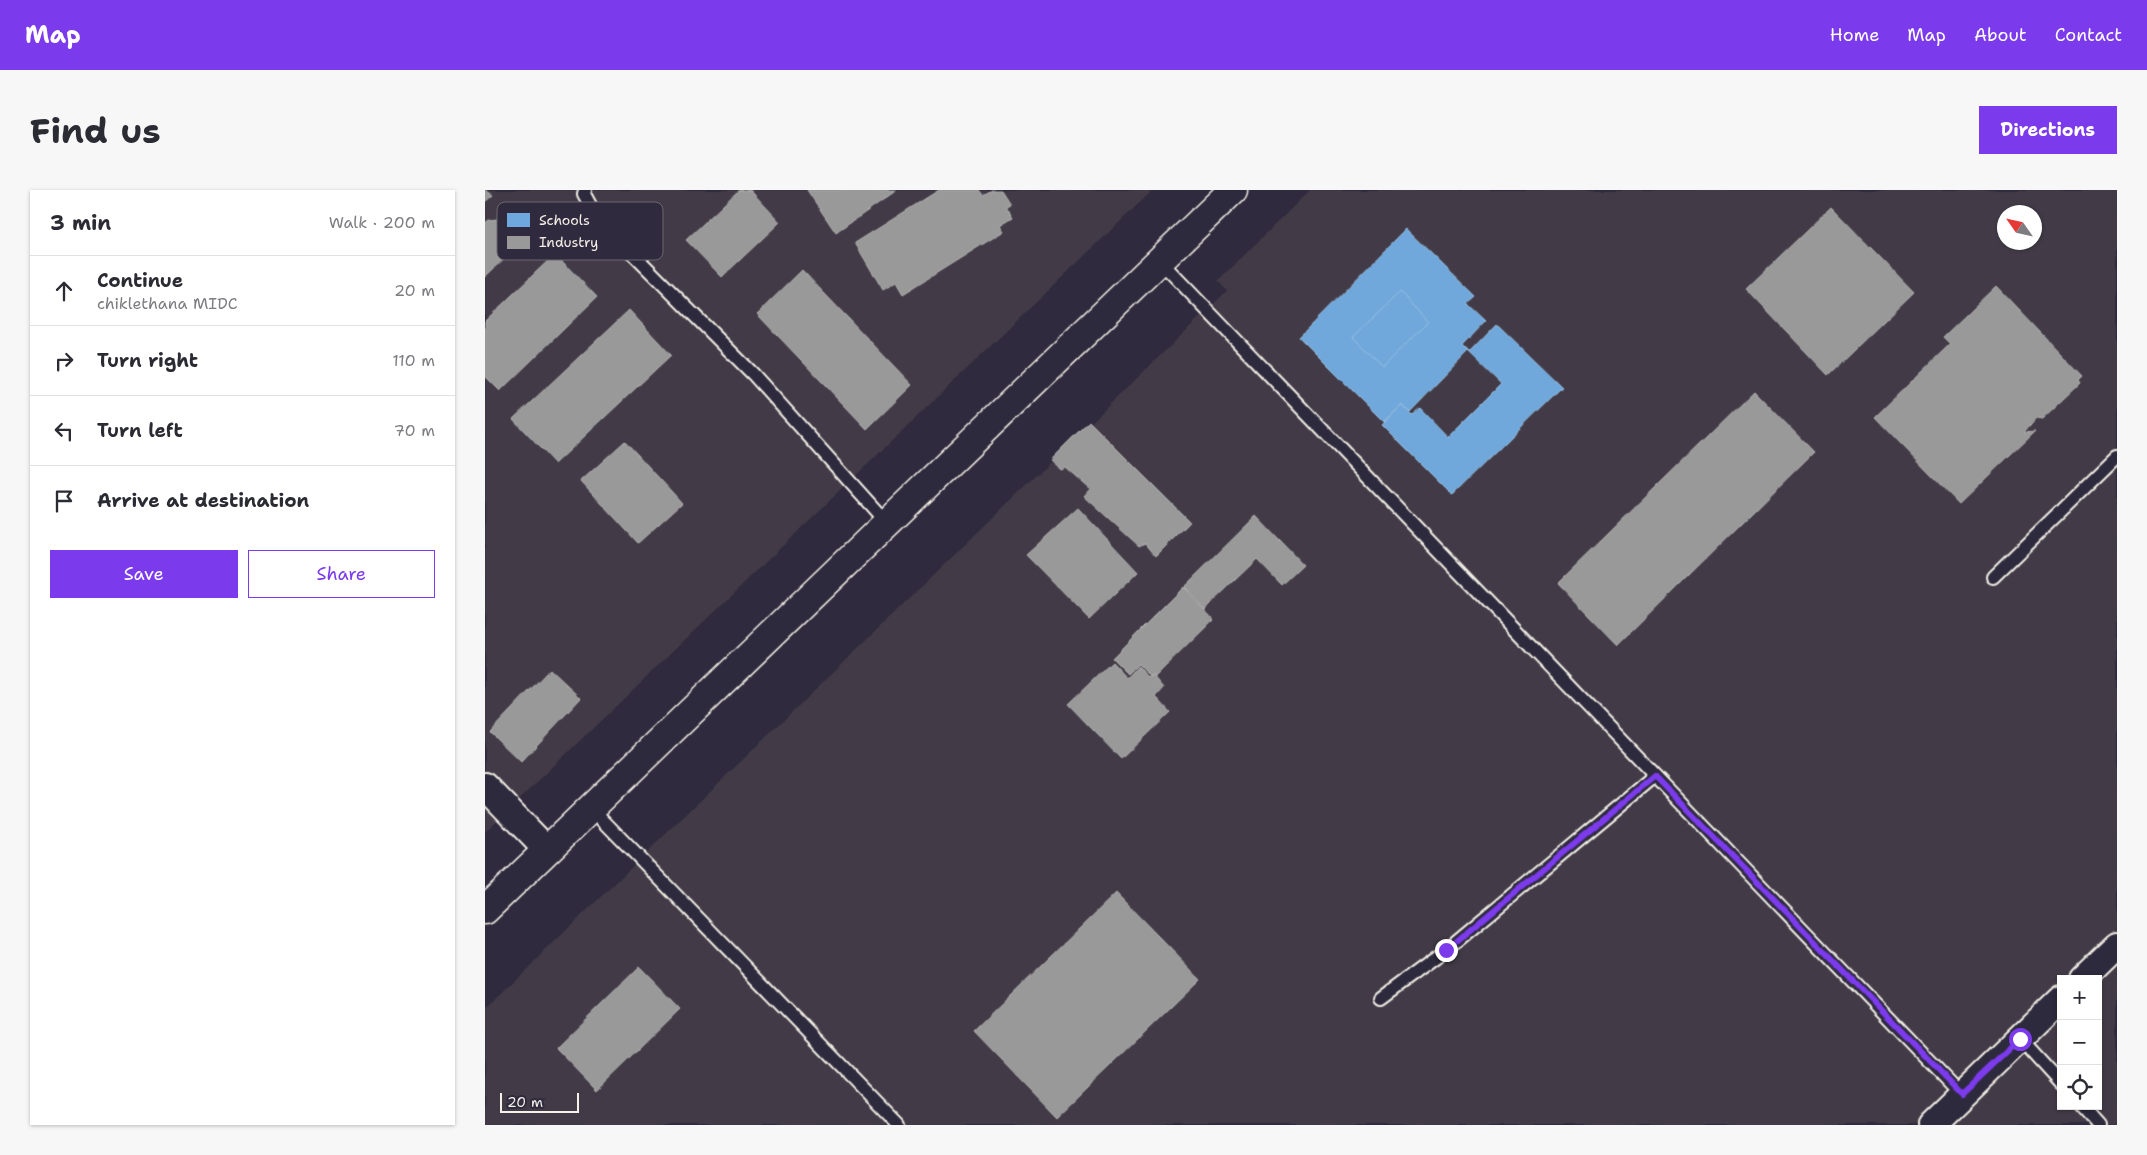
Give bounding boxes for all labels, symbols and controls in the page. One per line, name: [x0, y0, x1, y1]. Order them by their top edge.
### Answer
text: Map: [25, 19, 81, 51]
text: Home: [1830, 23, 1879, 47]
text: Map: [1907, 23, 1946, 47]
text: About: [1974, 23, 2027, 47]
text: Contact: [2055, 23, 2122, 47]
button: Directions: [1979, 106, 2117, 154]
text: Find us: [30, 107, 161, 154]
legend: [497, 202, 663, 260]
north arrow: [1997, 205, 2042, 250]
text: 3 min: [50, 209, 111, 237]
text: Schools: [539, 211, 590, 229]
text: Walk · 200 m: [329, 212, 435, 233]
text: Industry: [539, 233, 598, 251]
text: Continue: [97, 268, 183, 293]
icon: ahead: [50, 277, 78, 305]
text: 20 m: [394, 280, 435, 301]
text: chiklethana MIDC: [97, 293, 238, 314]
icon: right: [50, 347, 78, 375]
text: Turn right: [97, 348, 198, 373]
text: 110 m: [392, 350, 435, 371]
icon: left: [50, 417, 78, 445]
text: Turn left: [97, 418, 183, 443]
text: 70 m: [394, 420, 435, 441]
icon: arrive: [50, 487, 78, 515]
text: Arrive at destination: [97, 488, 309, 513]
button: Save: [50, 550, 238, 598]
button: Share: [248, 550, 435, 598]
route end: [1435, 939, 1458, 962]
map controls: [2057, 975, 2102, 1110]
button: +: [2057, 975, 2102, 1020]
button: −: [2057, 1020, 2102, 1065]
route start: [2009, 1028, 2032, 1051]
button: locate: [2057, 1065, 2102, 1110]
scale bar: [500, 1090, 579, 1113]
text: 20 m: [507, 1093, 543, 1111]

